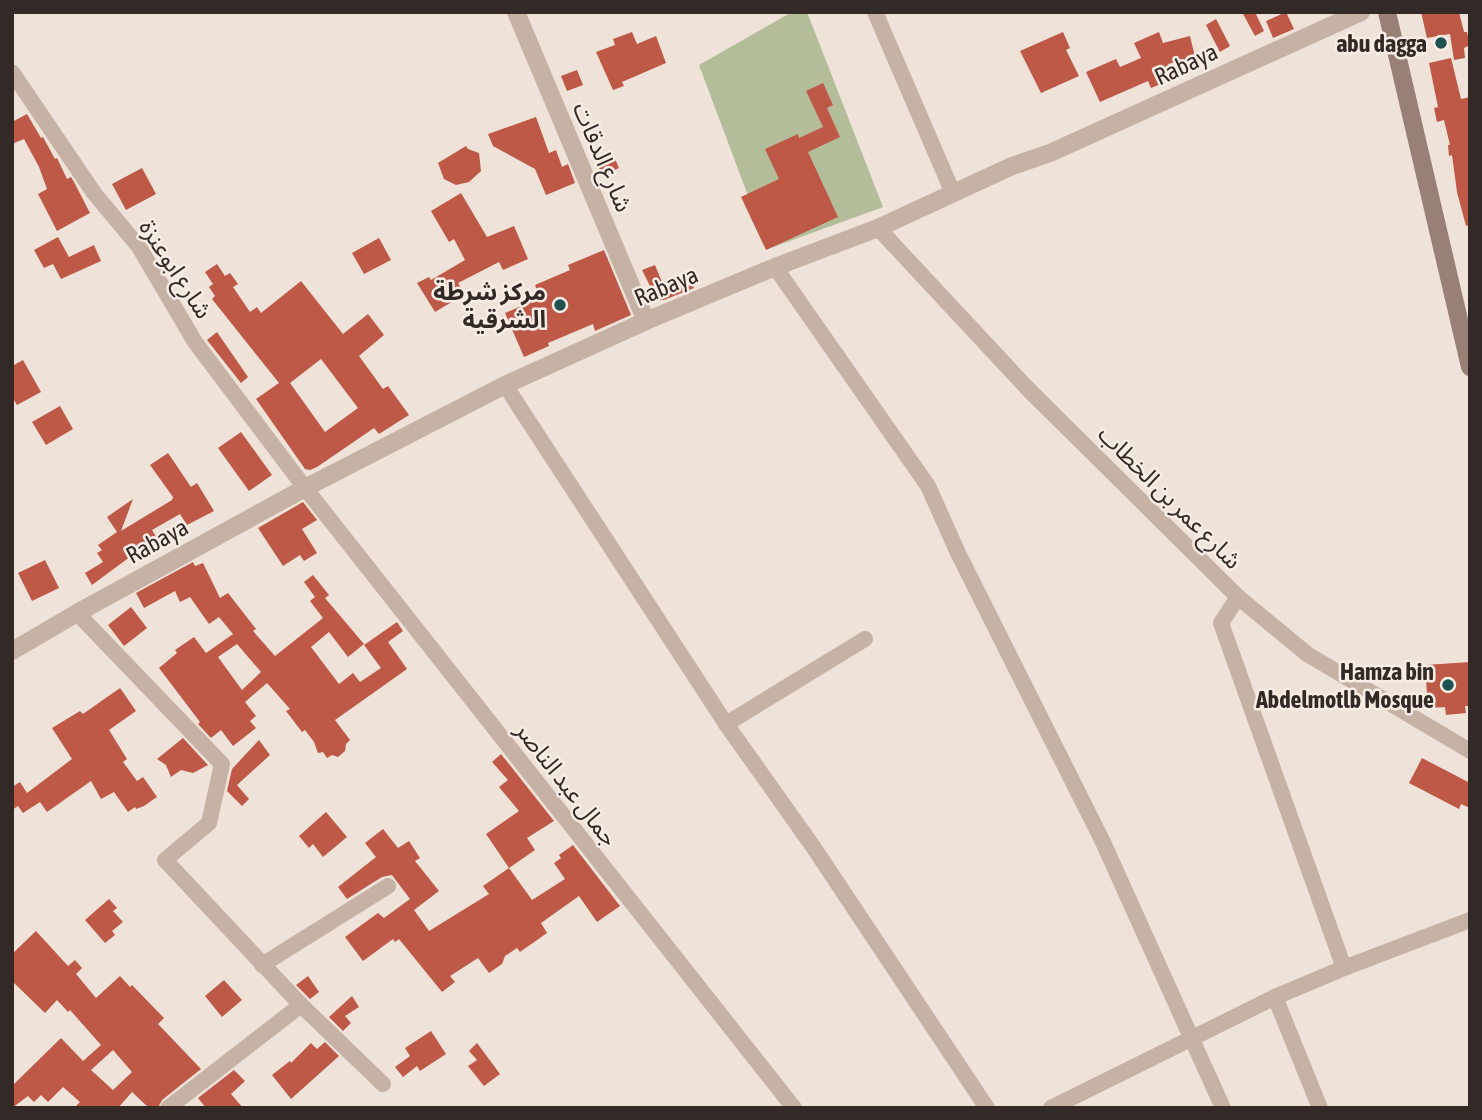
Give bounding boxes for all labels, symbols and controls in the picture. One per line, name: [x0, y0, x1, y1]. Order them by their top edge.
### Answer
place label: abu dagga: [1336, 30, 1427, 57]
marker: abu dagga: [1433, 35, 1449, 51]
street label: Rabaya: [1150, 38, 1222, 90]
street label: شارع الدقات: [564, 98, 638, 217]
street label: شارع ابوعنزة: [131, 215, 218, 326]
street label: Rabaya: [630, 261, 702, 311]
place label: مركز شرطة الشرقية: [433, 278, 546, 334]
marker: مركز شرطة الشرقية: [552, 297, 568, 313]
street label: شارع عمر بن الخطاب: [1090, 420, 1247, 577]
street label: Rabaya: [121, 513, 193, 569]
place label: Hamza bin Abdelmotlb Mosque: [1255, 658, 1434, 713]
marker: Hamza bin Abdelmotlb Mosque: [1440, 677, 1456, 693]
street label: جمال عبد الناصر: [509, 716, 624, 852]

